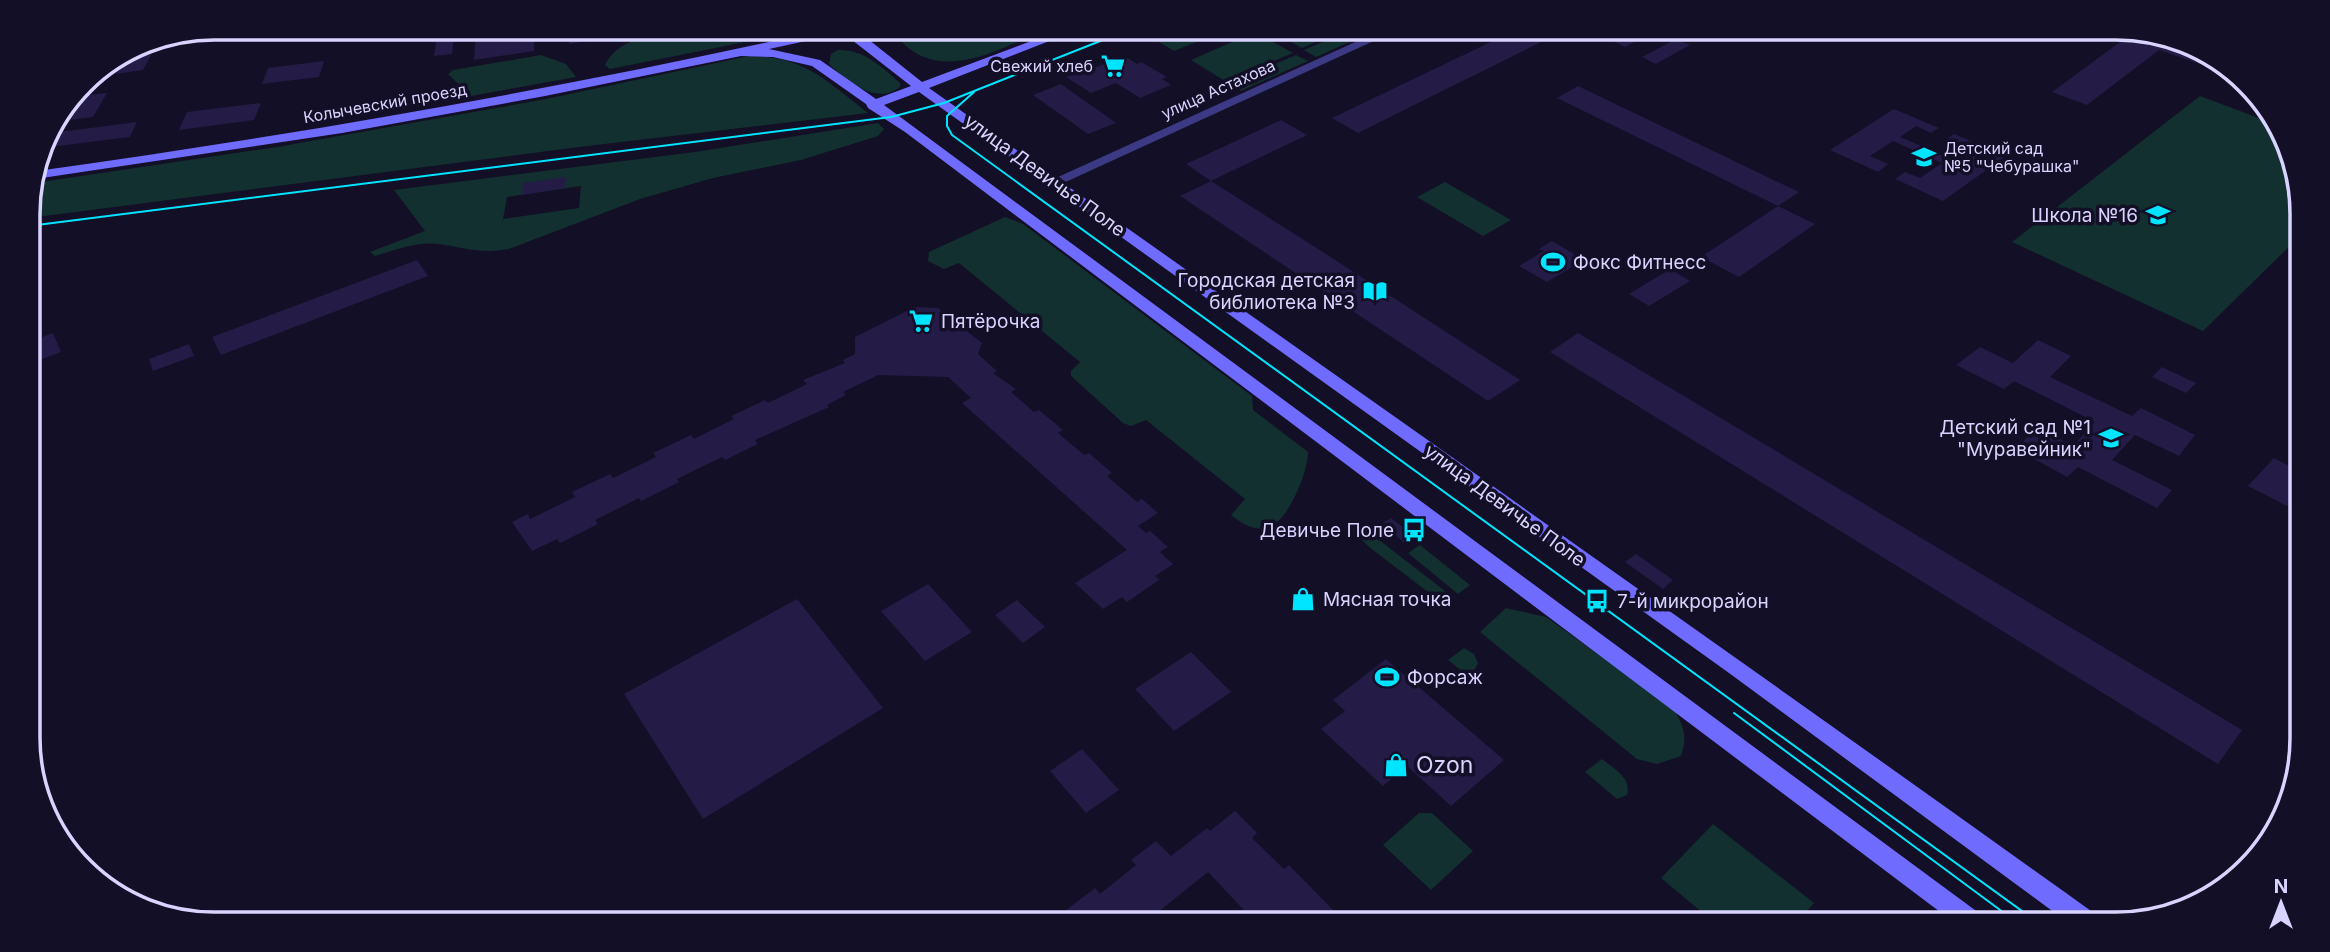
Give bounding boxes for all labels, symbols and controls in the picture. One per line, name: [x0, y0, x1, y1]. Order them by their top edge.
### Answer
supermarket icon: Свежий хлеб: [1099, 52, 1127, 80]
street label: улица Астахова: [1158, 55, 1278, 123]
place label: Свежий хлеб: [990, 56, 1093, 76]
street label: Колычевский проезд: [302, 79, 468, 127]
street label: улица Девичье Поле: [960, 109, 1130, 242]
place label: Детский сад №5 "Чебурашка": [1944, 138, 2079, 176]
school or university icon: Детский сад №5 "Чебурашка": [1910, 143, 1938, 171]
school or university icon: Школа №16: [2144, 201, 2172, 229]
place label: Школа №16: [2031, 204, 2138, 227]
sports icon: Фокс Фитнесс: [1539, 248, 1567, 276]
place label: Фокс Фитнесс: [1573, 251, 1706, 274]
place label: Городская детская библиотека №3: [1178, 269, 1355, 314]
library icon: Городская детская библиотека №3: [1361, 277, 1389, 305]
supermarket icon: Пятёрочка: [907, 307, 935, 335]
place label: Пятёрочка: [941, 310, 1040, 333]
place label: Детский сад №1 "Муравейник": [1939, 416, 2091, 461]
school or university icon: Детский сад №1 "Муравейник": [2097, 424, 2125, 452]
street label: улица Девичье Поле: [1420, 439, 1590, 572]
bus stop icon: Девичье Поле: [1400, 516, 1428, 544]
place label: Девичье Поле: [1260, 519, 1394, 542]
shop icon: Мясная точка: [1289, 585, 1317, 613]
bus stop icon: 7-й микрорайон: [1583, 587, 1611, 615]
place label: Мясная точка: [1323, 588, 1451, 611]
place label: 7-й микрорайон: [1617, 590, 1769, 613]
sports icon: Форсаж: [1373, 663, 1401, 691]
place label: Форсаж: [1407, 666, 1483, 689]
shop icon: Ozon: [1382, 751, 1410, 779]
place label: Ozon: [1416, 751, 1473, 779]
north arrow: [2246, 868, 2316, 938]
text: N: [2274, 875, 2288, 898]

